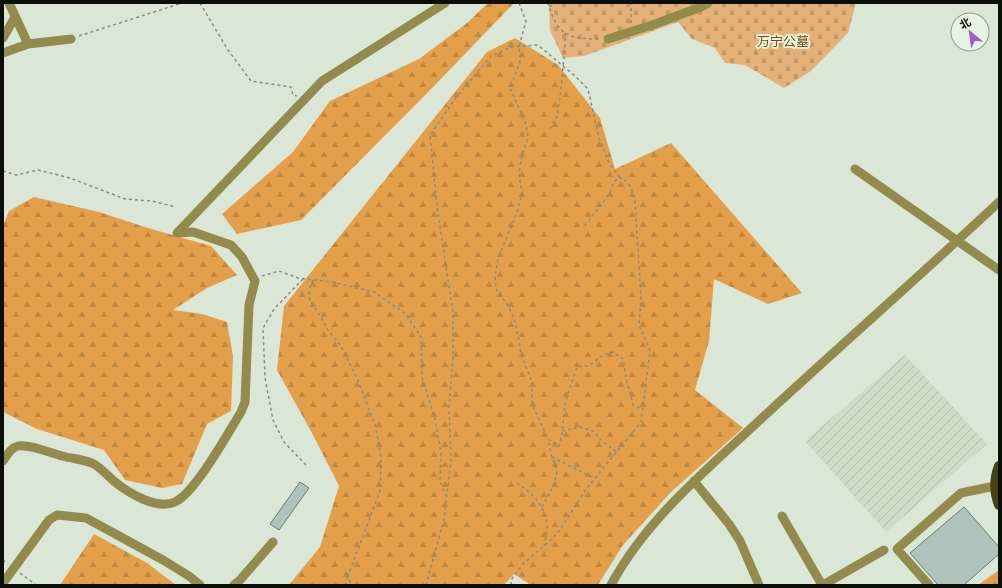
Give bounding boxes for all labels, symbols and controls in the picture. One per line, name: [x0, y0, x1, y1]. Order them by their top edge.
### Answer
north arrow: [950, 12, 990, 52]
text: 北: [957, 15, 973, 32]
park label: 万宁公墓: [757, 34, 809, 50]

